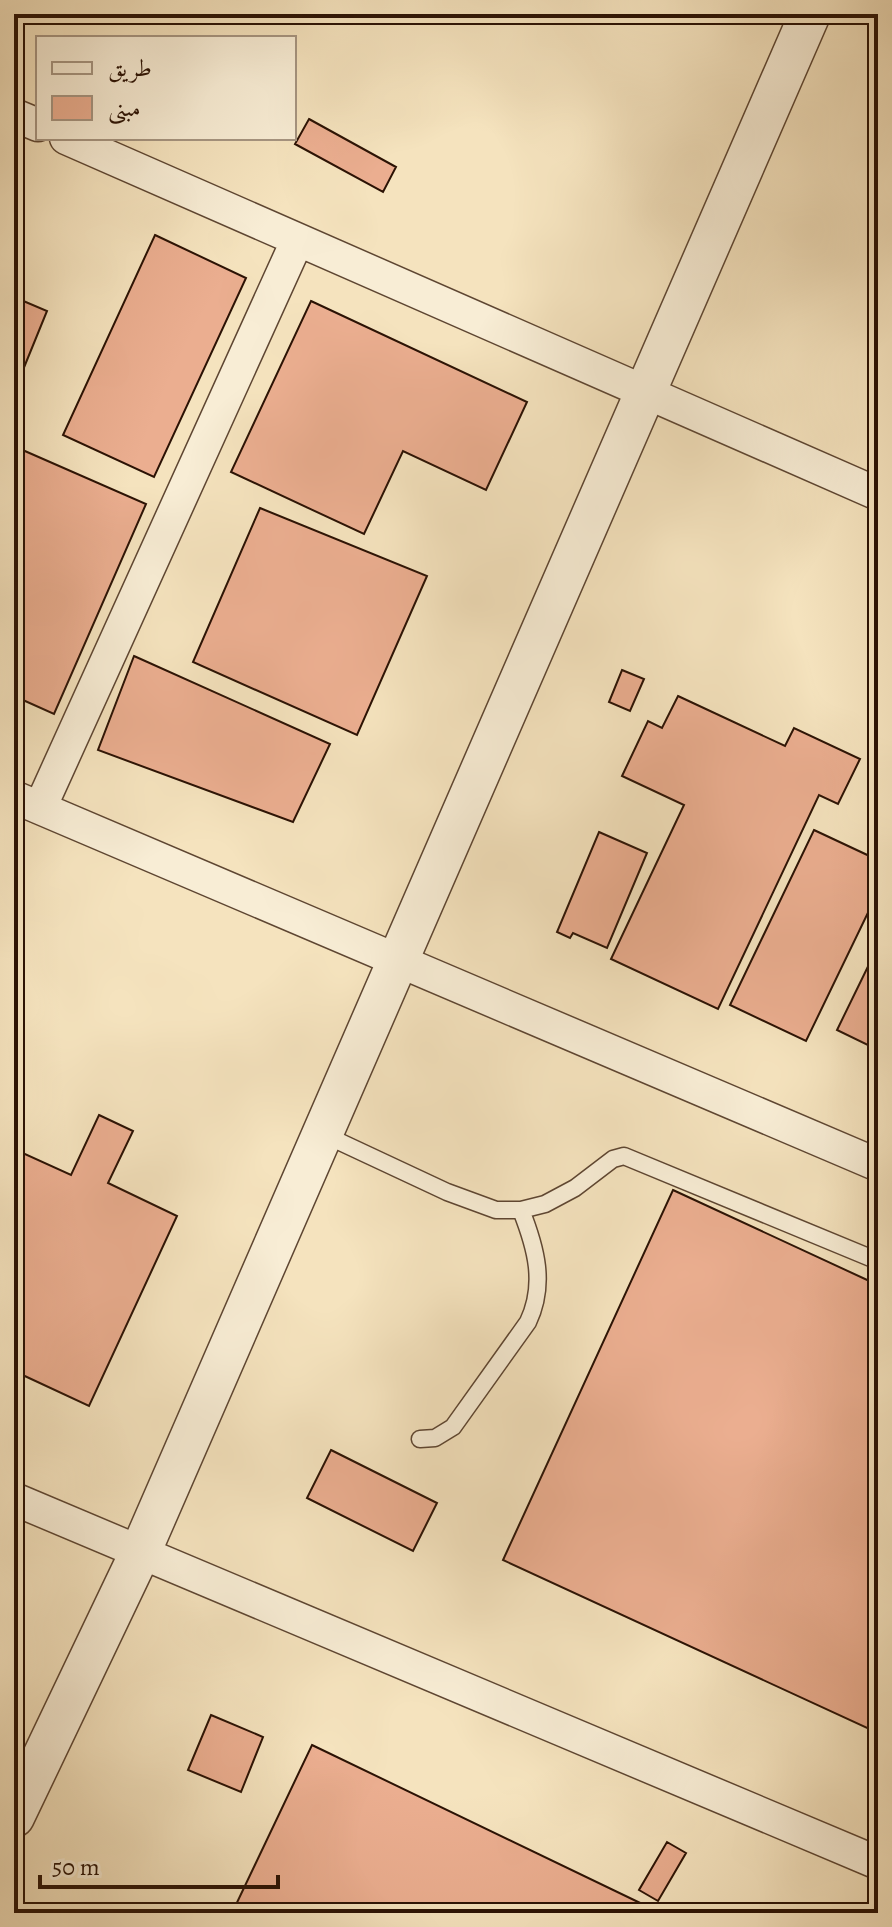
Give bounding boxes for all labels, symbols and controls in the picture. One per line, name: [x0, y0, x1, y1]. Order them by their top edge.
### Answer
legend: [36, 36, 296, 140]
text: طريق: [108, 52, 152, 84]
text: مبنى: [108, 92, 141, 125]
scale bar: [40, 1839, 278, 1889]
text: 50 m: [52, 1851, 100, 1883]

